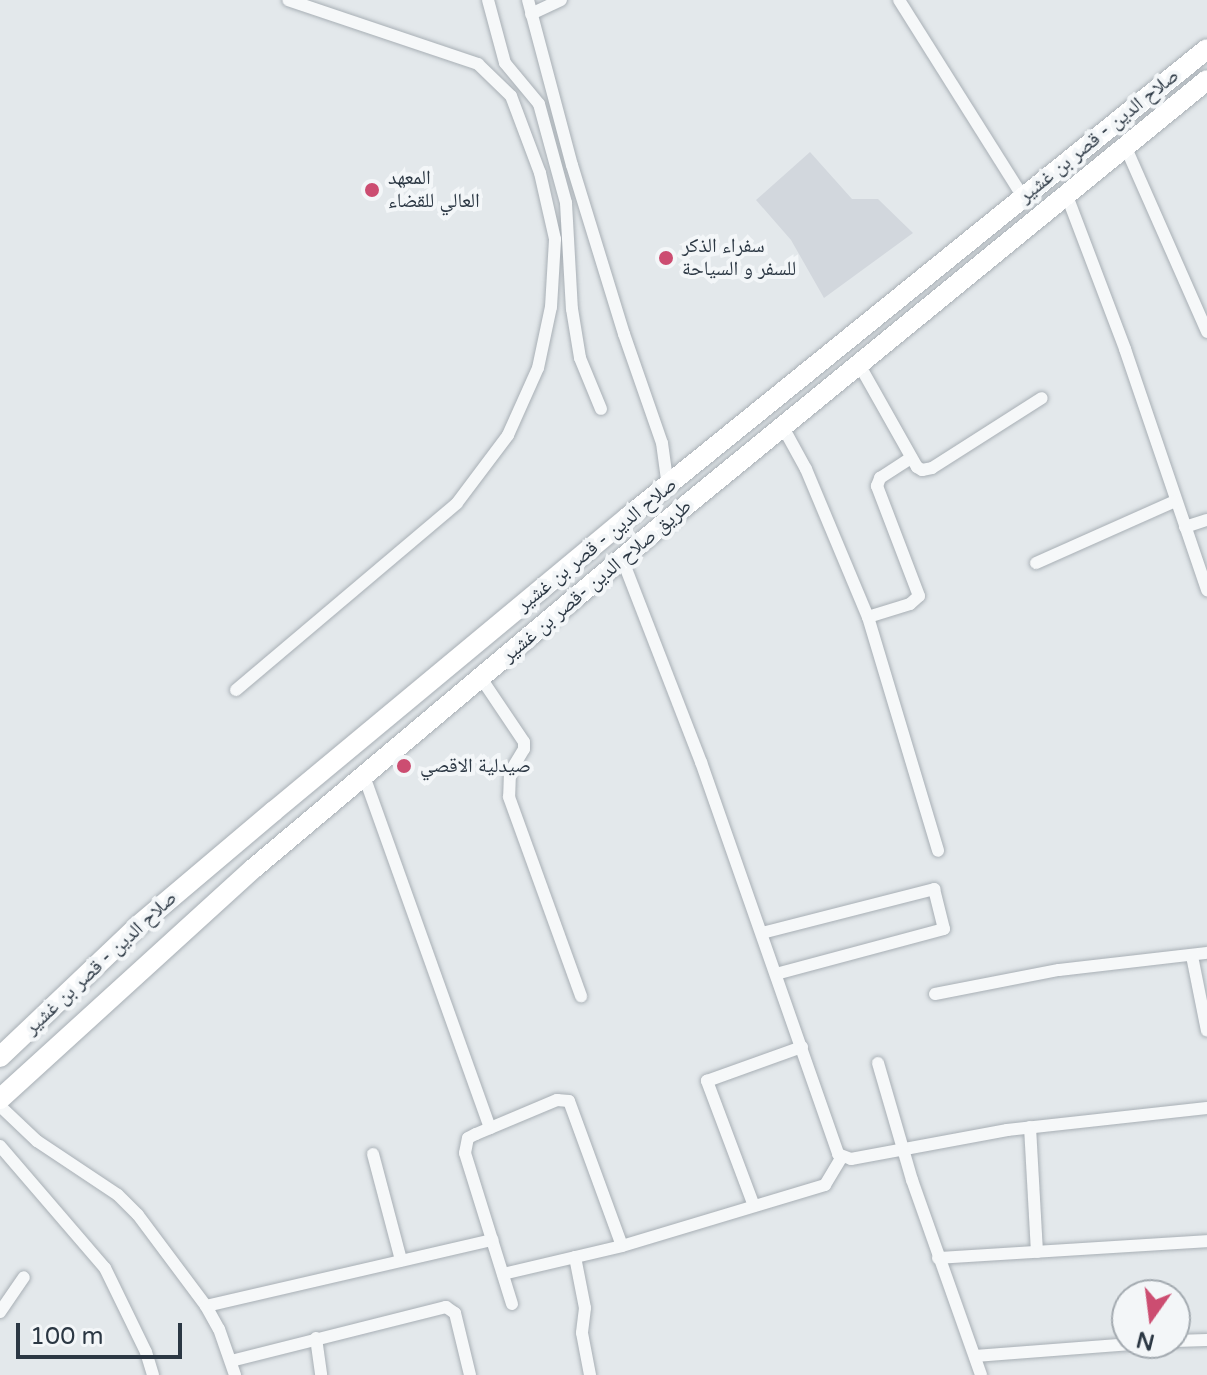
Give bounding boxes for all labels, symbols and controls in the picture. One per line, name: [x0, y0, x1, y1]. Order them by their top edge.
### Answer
street label: صلاح الدين - قصر بن غشير: [1014, 64, 1184, 208]
place label: المعهد العالي للقضاء: [388, 166, 480, 213]
marker: المعهد العالي للقضاء: [363, 181, 381, 199]
place label: سفراء الذكر للسفر و السياحة: [682, 234, 796, 281]
marker: سفراء الذكر للسفر و السياحة: [657, 249, 675, 267]
street label: صلاح الدين - قصر بن غشير: [512, 473, 682, 617]
street label: طريق صلاح الدين -قصر بن غشير: [497, 494, 697, 668]
place label: صيدلية الاقصي: [420, 754, 531, 778]
marker: صيدلية الاقصي: [395, 757, 413, 775]
street label: صلاح الدين - قصر بن غشير: [20, 886, 182, 1040]
north arrow: [1111, 1279, 1191, 1359]
scale bar: [20, 1307, 186, 1357]
text: 100 m: [30, 1322, 104, 1351]
text: N: [1134, 1326, 1157, 1355]

